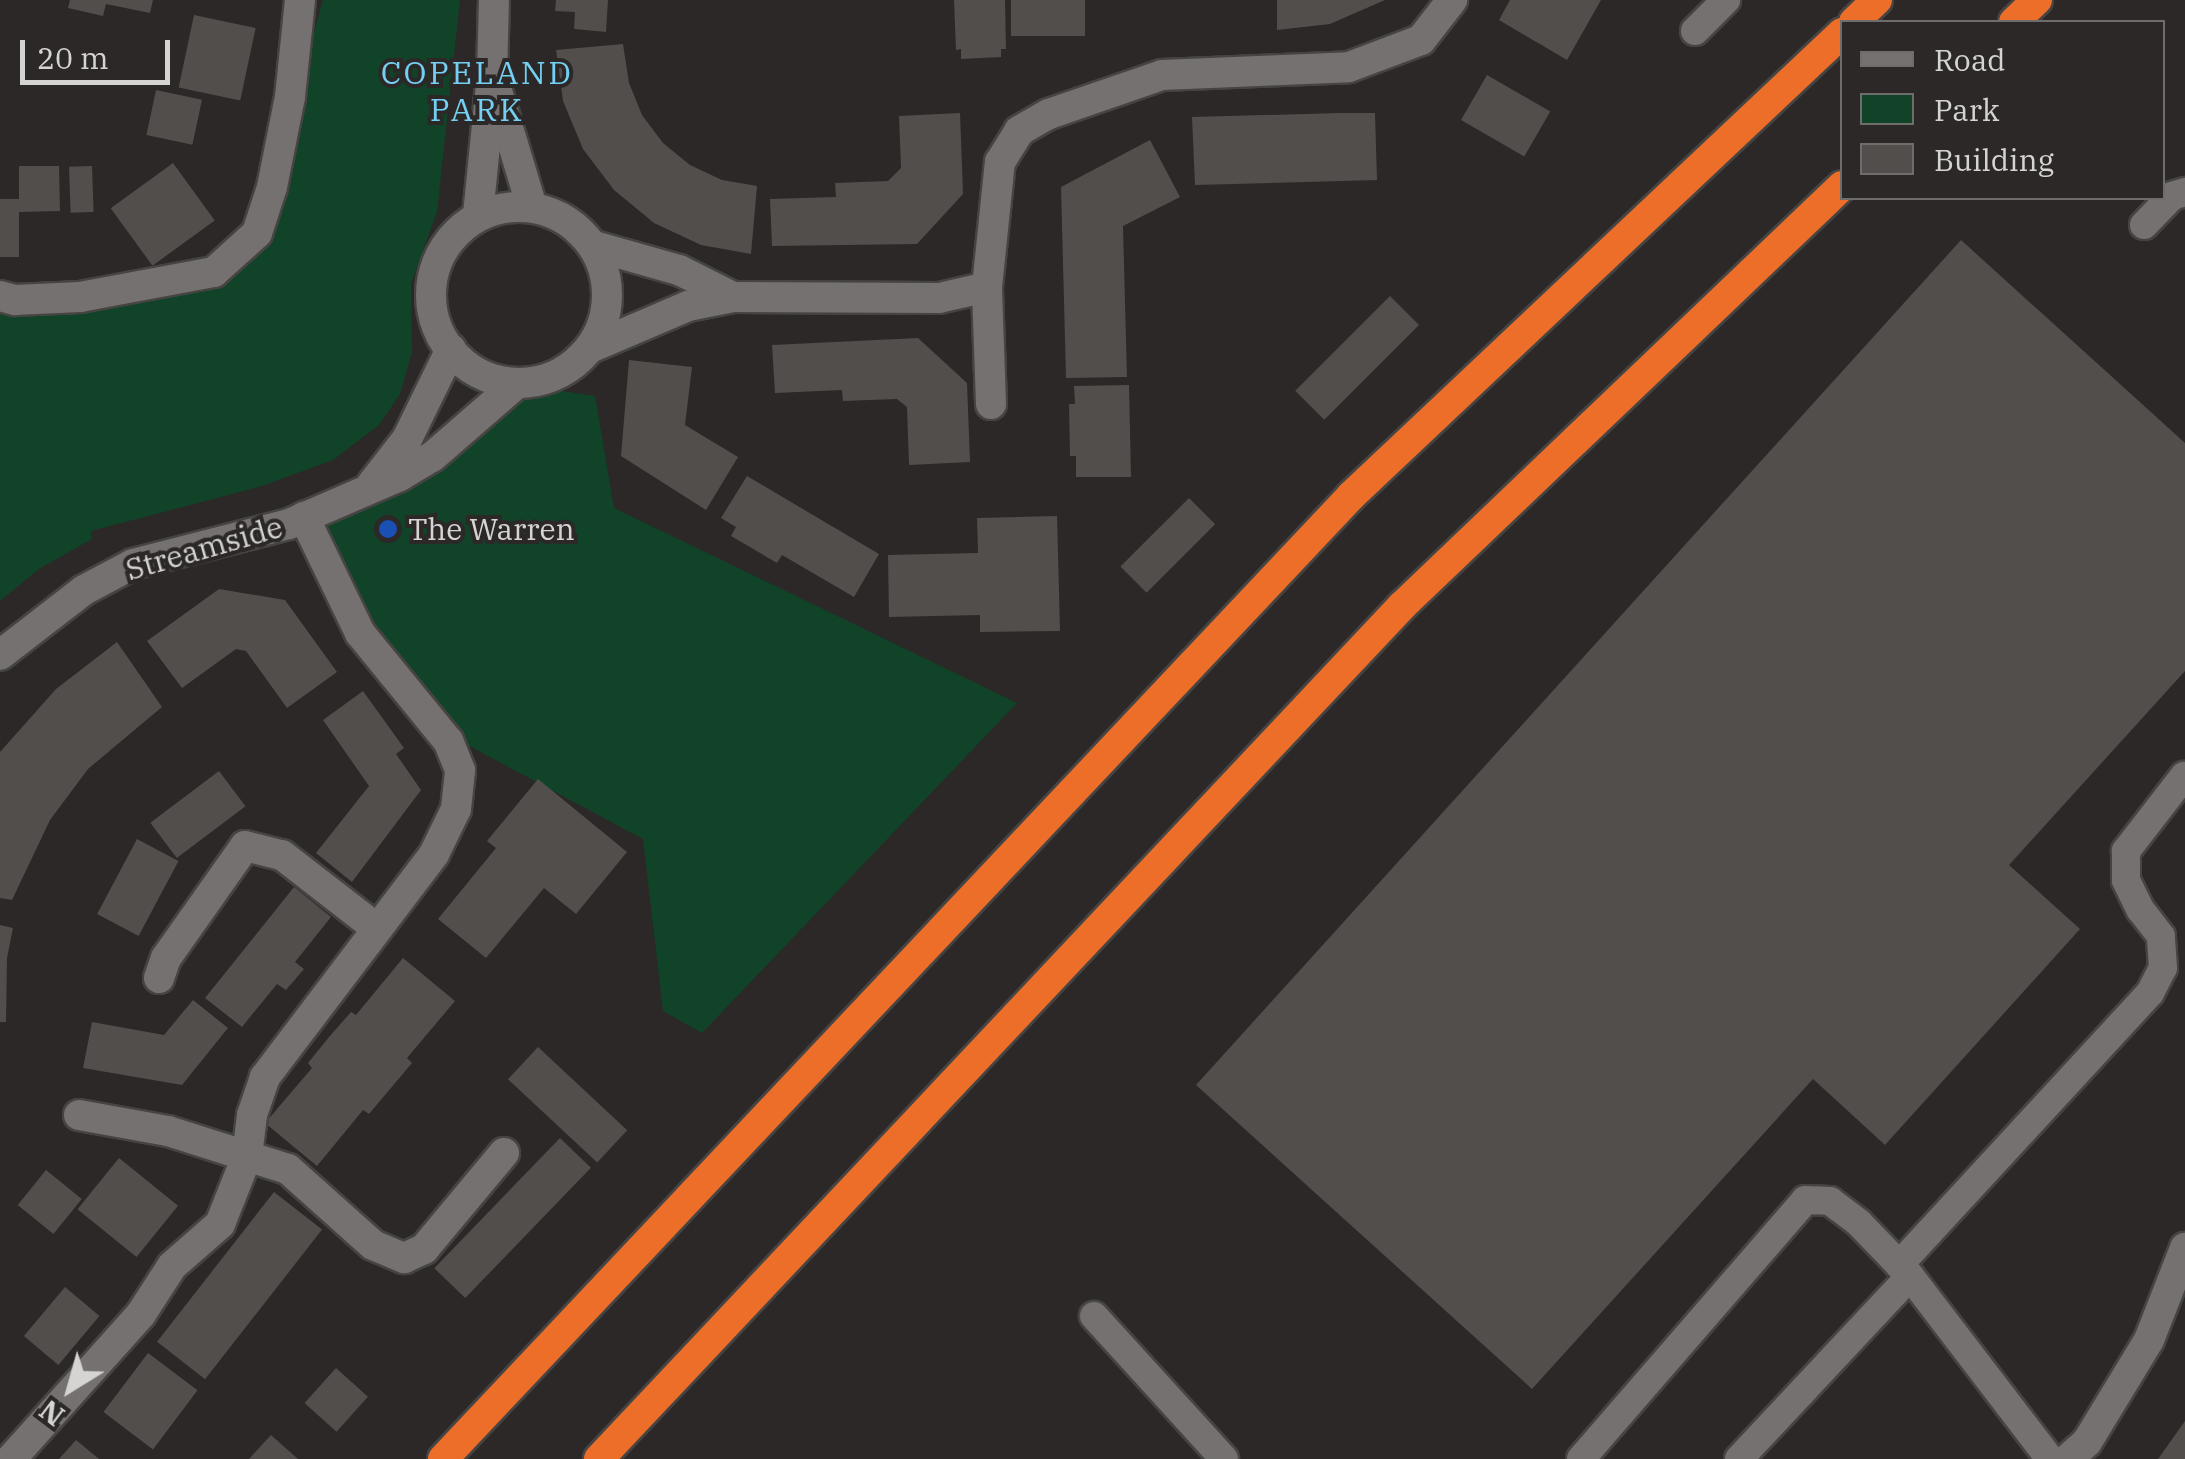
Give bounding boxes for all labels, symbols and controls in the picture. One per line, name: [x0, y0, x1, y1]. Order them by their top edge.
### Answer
scale bar: [25, 20, 175, 82]
legend: [1840, 20, 2165, 200]
text: 20 m: [37, 38, 109, 77]
text: Road: [1934, 40, 2006, 79]
district label: COPELAND PARK: [381, 54, 573, 129]
text: Park: [1934, 90, 2000, 129]
text: Building: [1934, 140, 2054, 179]
street label: Streamside: [122, 508, 286, 588]
place label: The Warren: [408, 511, 575, 547]
marker: The Warren: [377, 518, 399, 540]
north arrow: [20, 1339, 120, 1439]
text: N: [32, 1392, 72, 1435]

